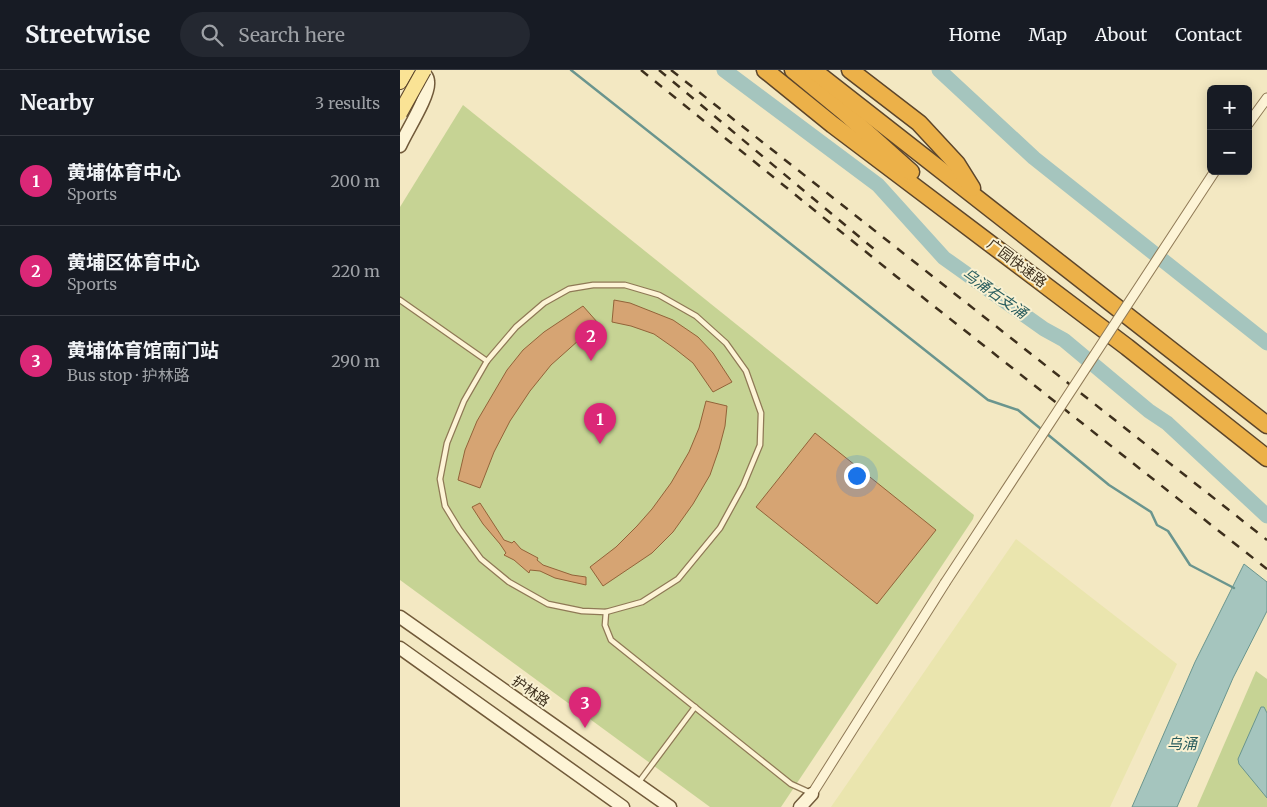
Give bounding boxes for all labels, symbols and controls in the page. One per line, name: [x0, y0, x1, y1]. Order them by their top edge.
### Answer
search box: [180, 12, 530, 57]
text: Streetwise: [25, 19, 150, 50]
icon: search: [198, 21, 226, 49]
text: Search here: [238, 23, 345, 47]
text: Home: [949, 23, 1001, 46]
text: Map: [1029, 23, 1067, 46]
text: About: [1095, 23, 1147, 46]
text: Contact: [1175, 23, 1242, 46]
map controls: [1207, 85, 1252, 175]
button: +: [1207, 85, 1252, 130]
text: Nearby: [20, 89, 94, 116]
text: 3 results: [315, 93, 380, 113]
button: −: [1207, 130, 1252, 175]
text: 黄埔体育中心: [67, 160, 181, 184]
text: 1: [32, 171, 40, 191]
text: 200 m: [330, 171, 380, 191]
text: Sports: [67, 184, 117, 204]
street label: 广园快速路: [984, 235, 1050, 291]
text: 黄埔区体育中心: [67, 250, 200, 274]
text: 2: [31, 261, 41, 281]
text: 220 m: [332, 261, 380, 281]
water label: 乌涌右支涌: [959, 264, 1033, 323]
text: Sports: [67, 274, 117, 294]
pin: 2: [575, 320, 607, 361]
text: 黄埔体育馆南门站: [67, 338, 219, 362]
text: 3: [31, 351, 41, 371]
text: 290 m: [331, 351, 380, 371]
text: Bus stop · 护林路: [67, 365, 190, 385]
pin: 1: [584, 403, 616, 444]
your location: [844, 463, 870, 489]
street label: 护林路: [509, 672, 553, 710]
pin: 3: [569, 687, 601, 728]
water label: 乌涌: [1167, 734, 1199, 753]

